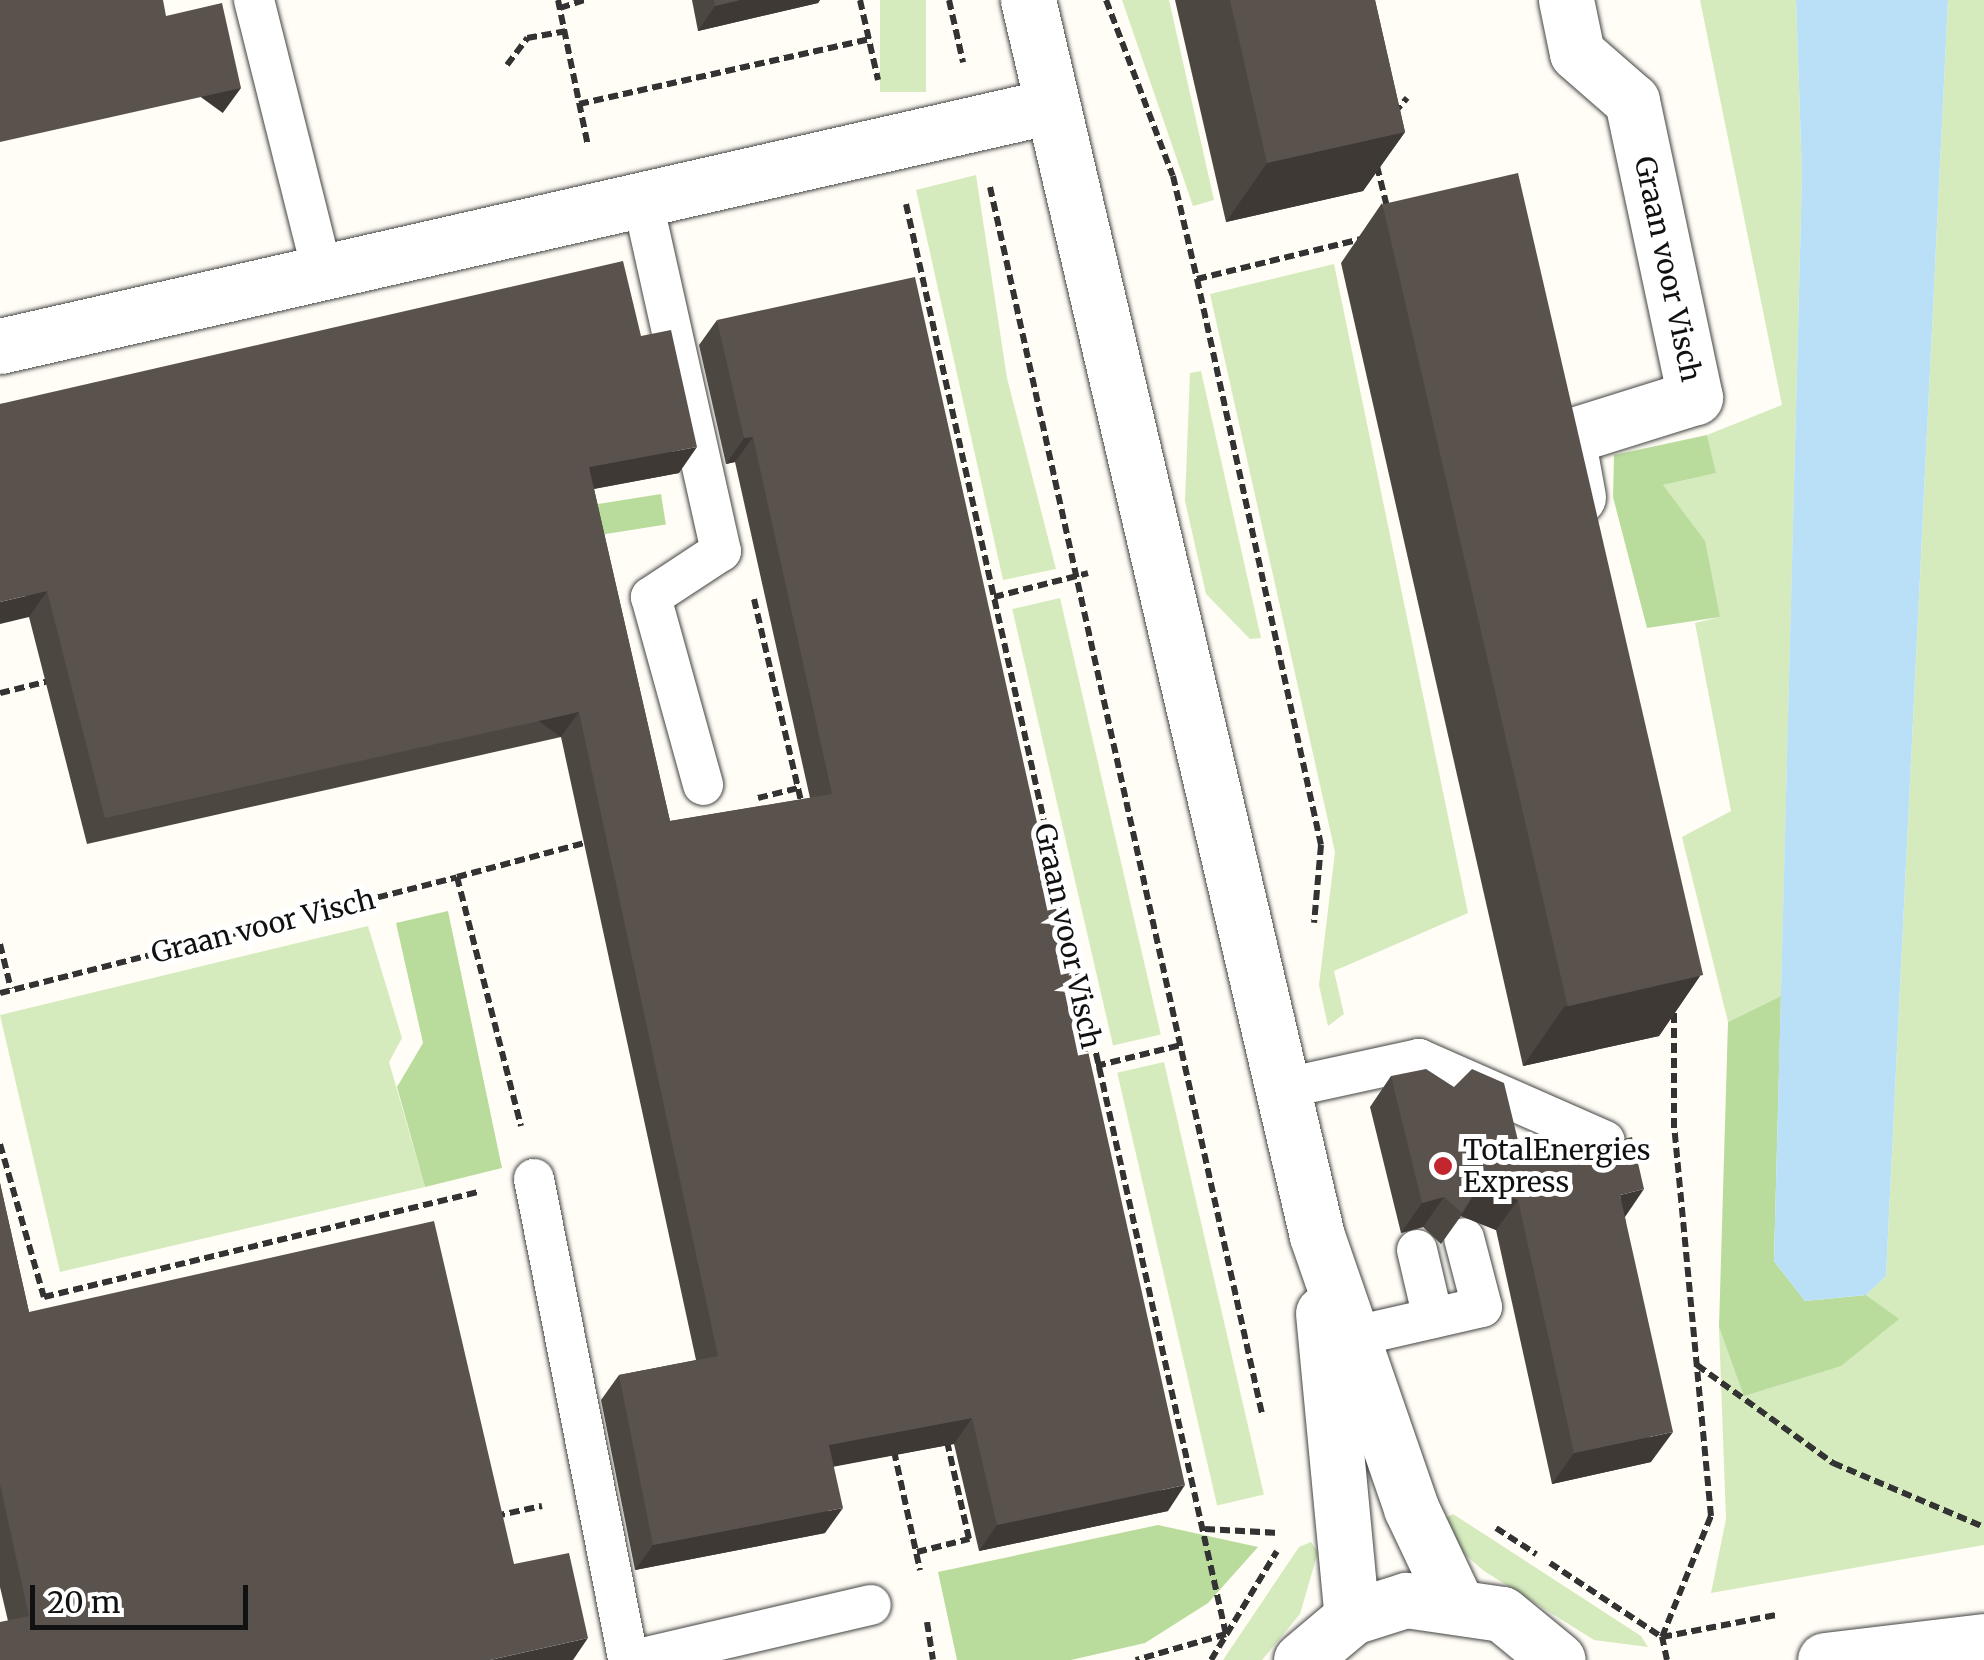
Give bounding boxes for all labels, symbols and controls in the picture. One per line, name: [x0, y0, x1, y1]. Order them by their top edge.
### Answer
street label: Graan voor Visch: [1628, 153, 1708, 385]
street label: Graan voor Visch: [1028, 820, 1108, 1052]
street label: Graan voor Visch: [148, 882, 378, 970]
place label: TotalEnergies Express: [1463, 1133, 1650, 1199]
marker: TotalEnergies Express: [1432, 1155, 1454, 1177]
scale bar: [35, 1565, 252, 1627]
text: 20 m: [47, 1583, 120, 1621]

